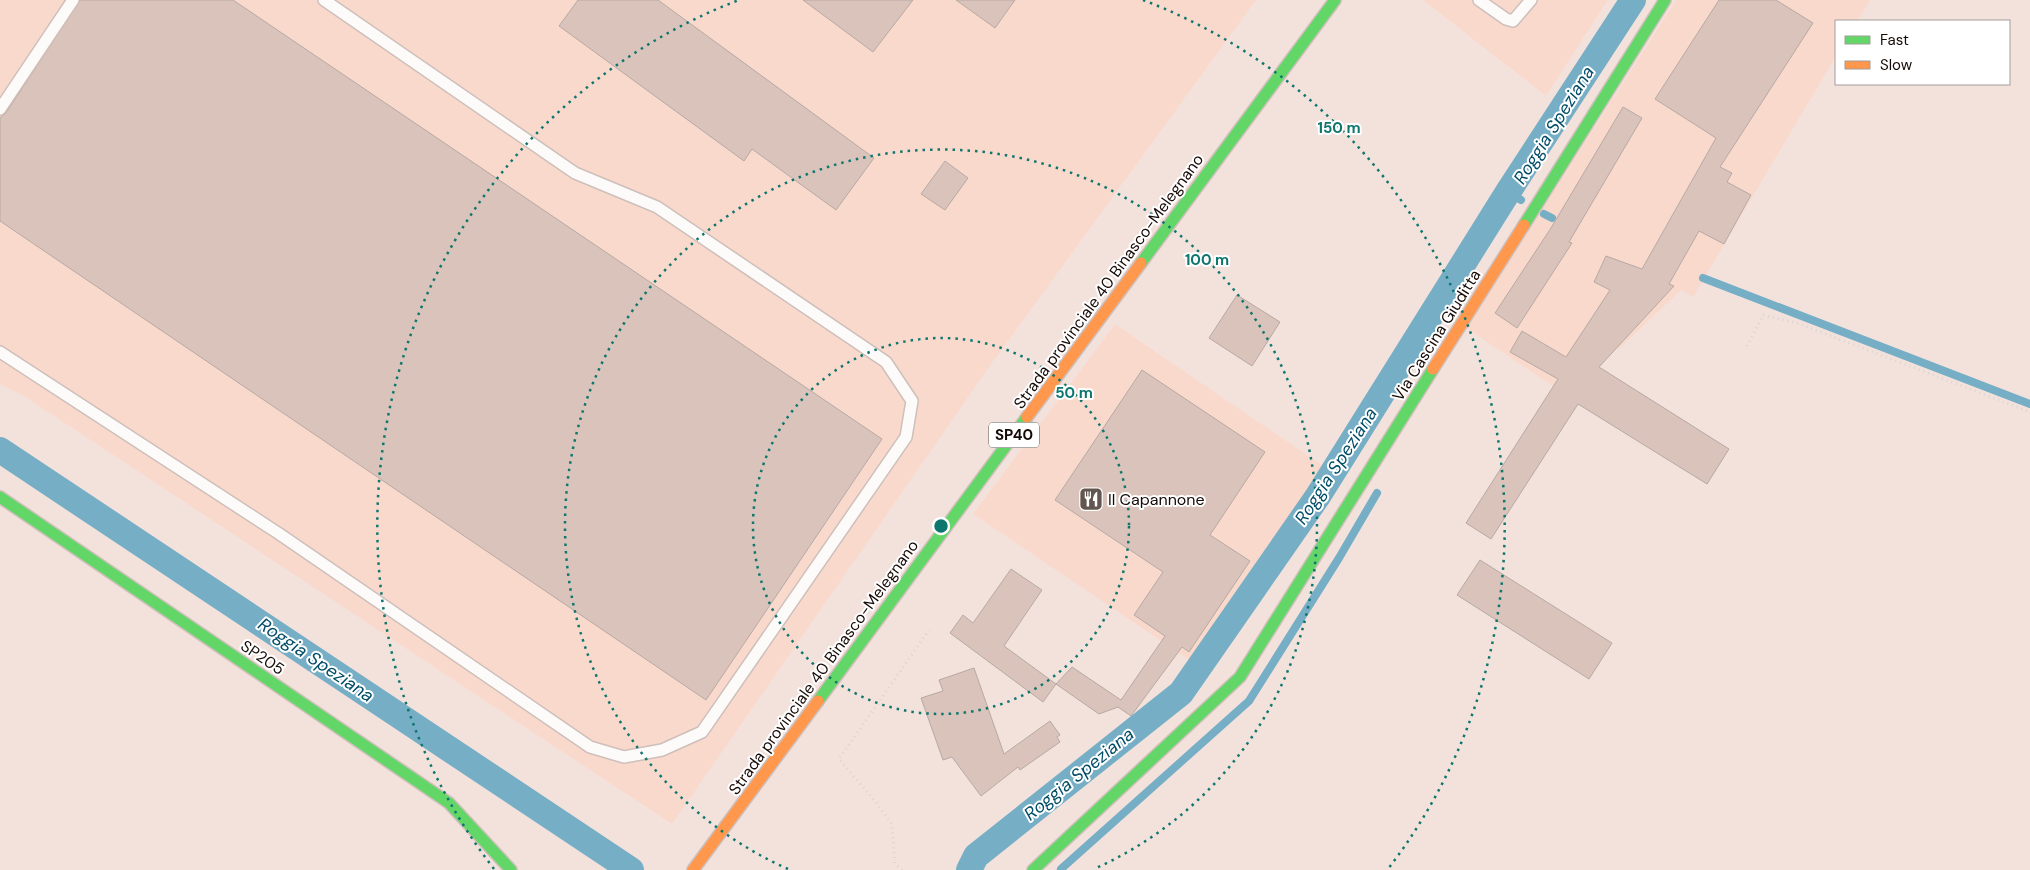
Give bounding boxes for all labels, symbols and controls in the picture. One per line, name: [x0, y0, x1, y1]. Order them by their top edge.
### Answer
legend: [1835, 20, 2010, 85]
text: Fast: [1880, 30, 1909, 50]
text: Slow: [1880, 55, 1913, 75]
water label: Roggia Speziana: [1508, 61, 1600, 189]
text: 150 m: [1318, 118, 1361, 138]
street label: Strada provinciale 40 Binasco-Melegnano: [1009, 150, 1208, 413]
text: 100 m: [1185, 250, 1229, 270]
street label: Via Cascina Giuditta: [1387, 266, 1485, 405]
text: 50 m: [1055, 383, 1093, 403]
water label: Roggia Speziana: [1289, 403, 1383, 529]
road number: SP40: [989, 422, 1039, 448]
restaurant icon: Il Capannone: [1078, 486, 1104, 512]
place label: Il Capannone: [1108, 489, 1205, 510]
centre of rings: [932, 517, 950, 535]
street label: Strada provinciale 40 Binasco-Melegnano: [724, 536, 923, 799]
water label: Roggia Speziana: [253, 612, 379, 708]
street label: SP205: [237, 635, 289, 680]
water label: Roggia Speziana: [1019, 722, 1139, 826]

